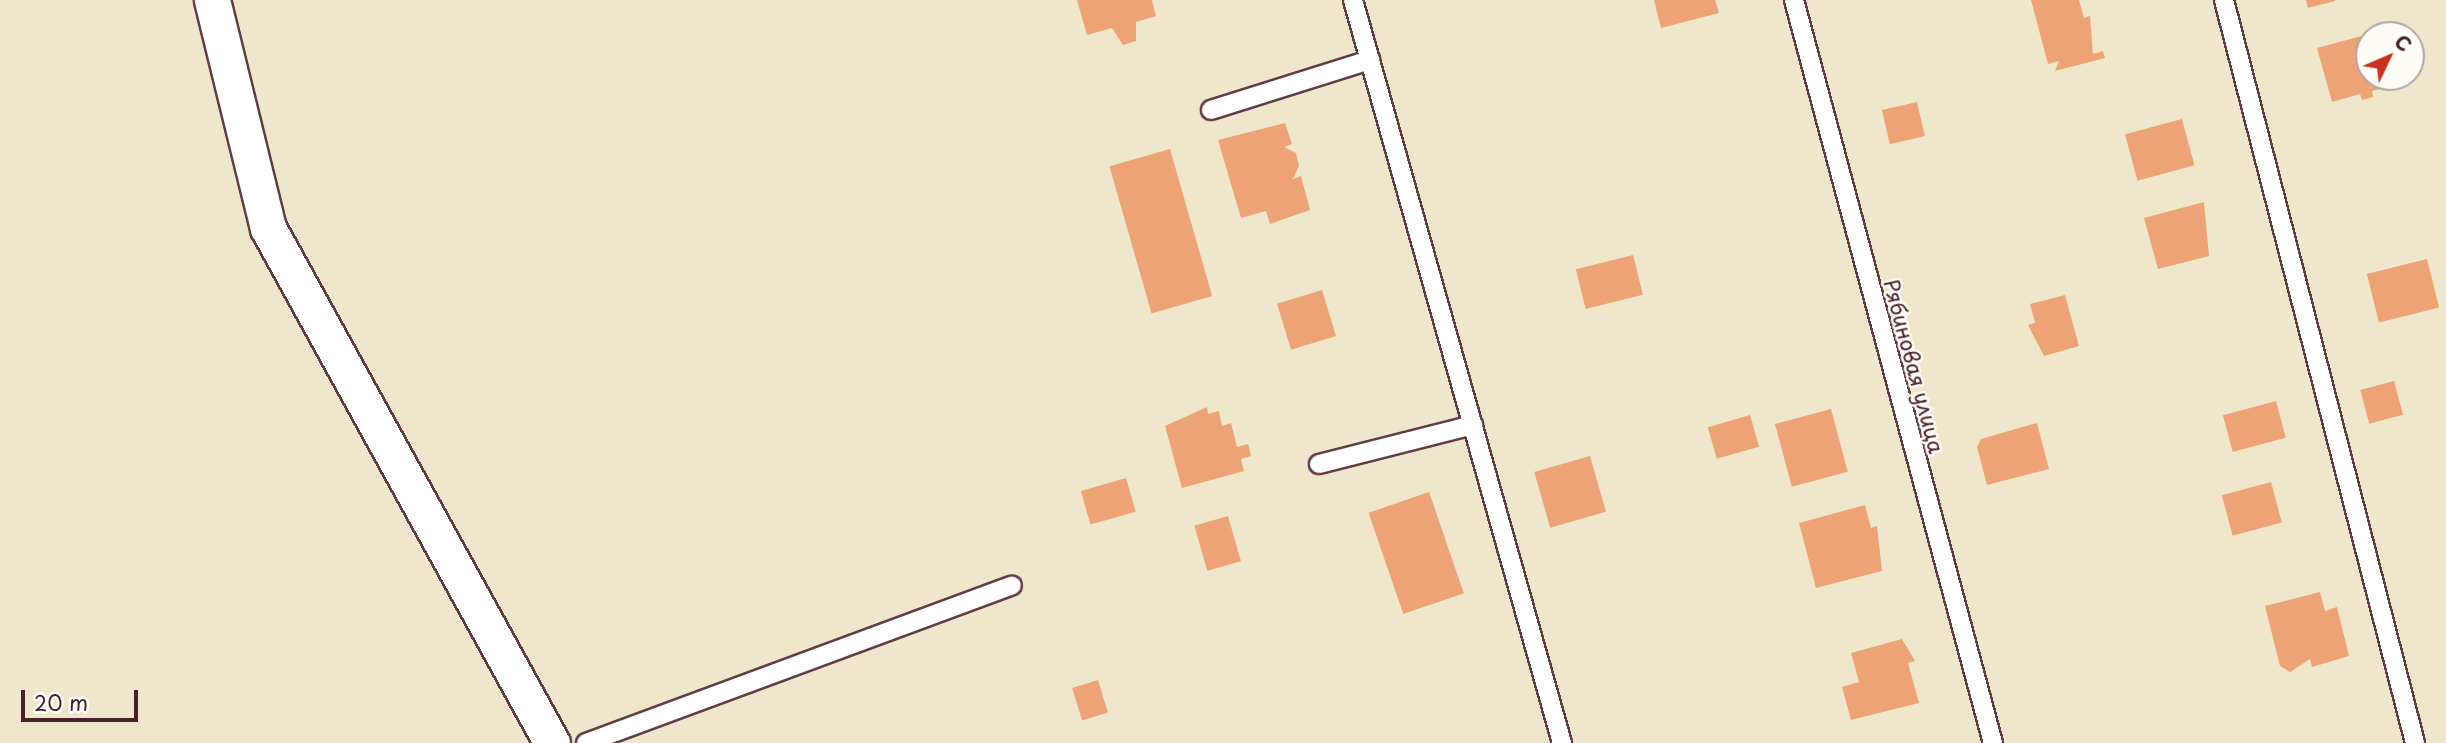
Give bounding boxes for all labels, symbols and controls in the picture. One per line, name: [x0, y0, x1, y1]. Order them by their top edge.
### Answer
north arrow: [2355, 21, 2425, 91]
text: С: [2389, 28, 2419, 58]
street label: Рябиновая улица: [1880, 276, 1950, 456]
scale bar: [24, 676, 142, 720]
text: 20 m: [34, 686, 88, 718]

